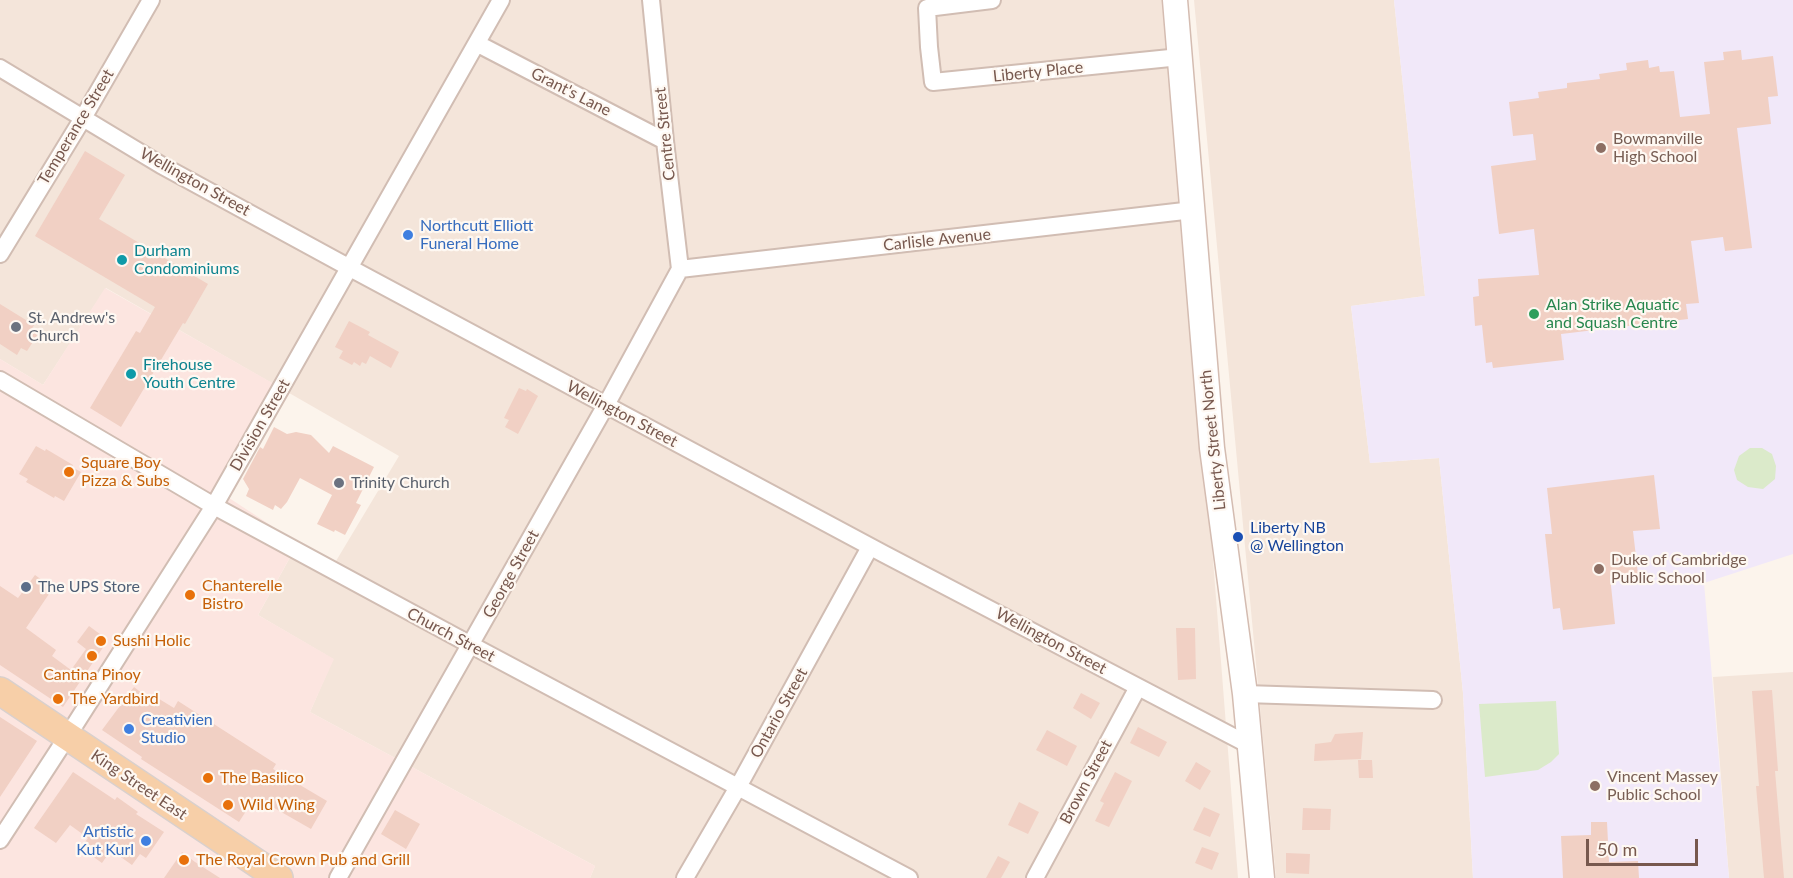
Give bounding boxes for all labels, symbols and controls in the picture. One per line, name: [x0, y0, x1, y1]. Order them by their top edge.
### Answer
street label: Liberty Place: [992, 58, 1084, 86]
street label: Grant's Lane: [528, 64, 614, 120]
street label: Temperance Street: [34, 66, 118, 188]
street label: Centre Street: [651, 86, 679, 182]
place label: Bowmanville High School: [1613, 129, 1703, 167]
marker: Bowmanville High School: [1594, 141, 1608, 155]
street label: Wellington Street: [137, 144, 253, 220]
place label: Northcutt Elliott Funeral Home: [420, 216, 534, 254]
street label: Carlisle Avenue: [882, 225, 992, 255]
marker: Northcutt Elliott Funeral Home: [401, 228, 415, 242]
place label: Durham Condominiums: [134, 241, 239, 279]
marker: Durham Condominiums: [115, 253, 129, 267]
place label: Alan Strike Aquatic and Squash Centre: [1546, 295, 1679, 333]
marker: Alan Strike Aquatic and Squash Centre: [1527, 307, 1541, 321]
place label: St. Andrew's Church: [28, 308, 115, 346]
marker: St. Andrew's Church: [9, 320, 23, 334]
place label: Firehouse Youth Centre: [143, 355, 235, 393]
marker: Firehouse Youth Centre: [124, 367, 138, 381]
street label: Liberty Street North: [1196, 369, 1230, 511]
street label: Division Street: [226, 376, 294, 474]
street label: Wellington Street: [563, 377, 681, 451]
place label: Square Boy Pizza & Subs: [81, 453, 170, 491]
marker: Square Boy Pizza & Subs: [62, 465, 76, 479]
place label: Trinity Church: [351, 473, 450, 493]
marker: Trinity Church: [332, 476, 346, 490]
place label: Liberty NB @ Wellington: [1250, 518, 1344, 556]
street label: George Street: [479, 527, 543, 621]
marker: Liberty NB @ Wellington: [1231, 530, 1245, 544]
place label: Duke of Cambridge Public School: [1611, 550, 1747, 588]
marker: Duke of Cambridge Public School: [1592, 562, 1606, 576]
place label: Chanterelle Bistro: [202, 576, 282, 614]
place label: The UPS Store: [38, 577, 140, 597]
marker: The UPS Store: [19, 580, 33, 594]
marker: Chanterelle Bistro: [183, 588, 197, 602]
street label: Church Street: [404, 604, 498, 666]
street label: Wellington Street: [992, 604, 1110, 678]
place label: Sushi Holic: [113, 631, 191, 651]
marker: Sushi Holic: [94, 634, 108, 648]
marker: Cantina Pinoy: [85, 649, 99, 663]
place label: Cantina Pinoy: [43, 665, 141, 685]
street label: Ontario Street: [746, 665, 812, 761]
place label: The Yardbird: [70, 689, 159, 709]
marker: The Yardbird: [51, 692, 65, 706]
place label: Creativien Studio: [141, 710, 213, 748]
marker: Creativien Studio: [122, 722, 136, 736]
street label: Brown Street: [1056, 737, 1116, 827]
street label: King Street East: [87, 746, 191, 824]
place label: Vincent Massey Public School: [1607, 767, 1718, 805]
place label: The Basilico: [220, 768, 304, 788]
marker: The Basilico: [201, 771, 215, 785]
marker: Vincent Massey Public School: [1588, 779, 1602, 793]
place label: Wild Wing: [240, 795, 315, 815]
marker: Wild Wing: [221, 798, 235, 812]
place label: Artistic Kut Kurl: [76, 822, 134, 860]
scale bar: [1589, 827, 1702, 865]
marker: Artistic Kut Kurl: [139, 834, 153, 848]
text: 50 m: [1597, 838, 1637, 860]
place label: The Royal Crown Pub and Grill: [196, 850, 410, 870]
marker: The Royal Crown Pub and Grill: [177, 853, 191, 867]

